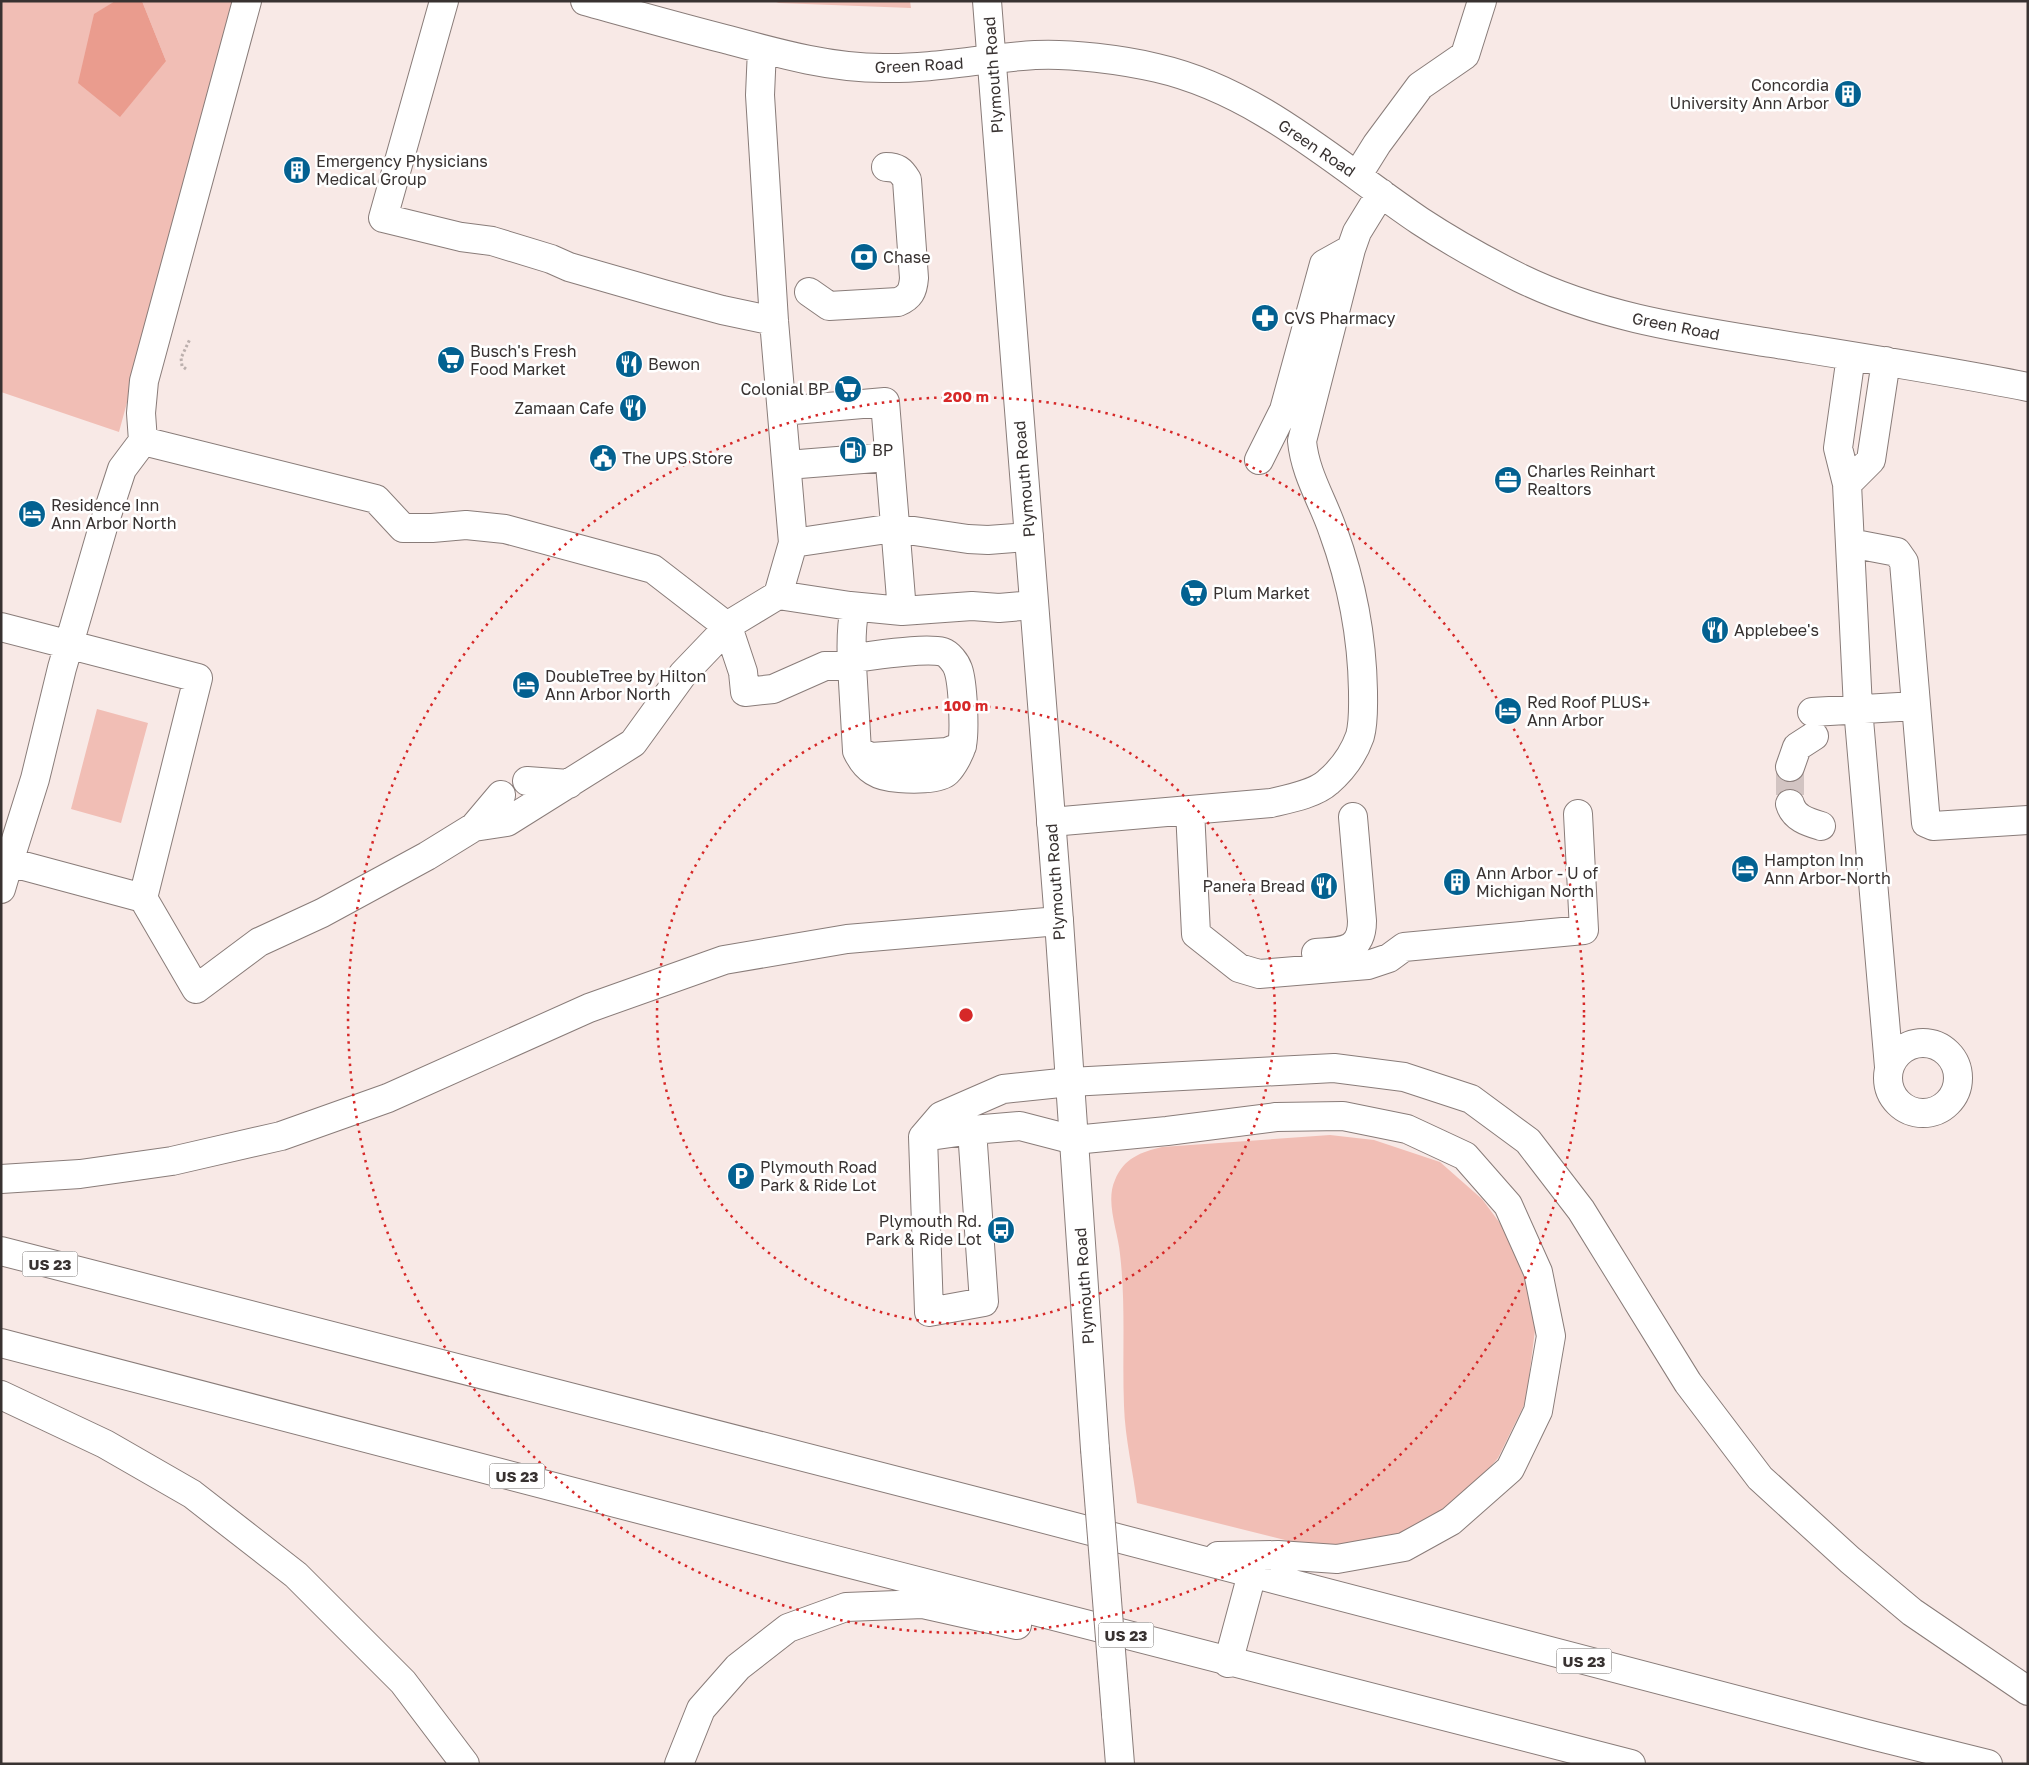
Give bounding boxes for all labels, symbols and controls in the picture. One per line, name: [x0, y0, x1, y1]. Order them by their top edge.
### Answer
street label: Plymouth Road: [979, 16, 1007, 134]
street label: Green Road: [874, 53, 964, 77]
place label: Concordia University Ann Arbor: [1670, 75, 1829, 113]
building icon: Concordia University Ann Arbor: [1833, 79, 1863, 109]
street label: Green Road: [1275, 115, 1359, 181]
place label: Emergency Physicians Medical Group: [316, 151, 488, 189]
building icon: Emergency Physicians Medical Group: [282, 155, 312, 185]
bank icon: Chase: [849, 242, 879, 272]
place label: Chase: [883, 247, 931, 267]
pharmacy icon: CVS Pharmacy: [1250, 303, 1280, 333]
place label: CVS Pharmacy: [1284, 308, 1395, 328]
street label: Green Road: [1630, 308, 1722, 344]
place label: Busch's Fresh Food Market: [470, 341, 576, 379]
supermarket icon: Busch's Fresh Food Market: [436, 345, 466, 375]
restaurant icon: Bewon: [614, 349, 644, 379]
place label: Bewon: [648, 354, 700, 374]
supermarket icon: Colonial BP: [833, 374, 863, 404]
place label: Colonial BP: [740, 379, 829, 399]
text: 200 m: [943, 387, 989, 405]
restaurant icon: Zamaan Cafe: [618, 393, 648, 423]
place label: Zamaan Cafe: [514, 398, 614, 418]
street label: Plymouth Road: [1009, 420, 1039, 538]
fuel station icon: BP: [838, 435, 868, 465]
place label: BP: [872, 440, 893, 460]
public building icon: The UPS Store: [588, 443, 618, 473]
place label: The UPS Store: [622, 448, 733, 468]
place label: Charles Reinhart Realtors: [1527, 461, 1656, 499]
office icon: Charles Reinhart Realtors: [1493, 465, 1523, 495]
place label: Residence Inn Ann Arbor North: [51, 495, 177, 533]
hotel icon: Residence Inn Ann Arbor North: [17, 499, 47, 529]
supermarket icon: Plum Market: [1179, 578, 1209, 608]
place label: Plum Market: [1213, 583, 1310, 603]
restaurant icon: Applebee's: [1700, 615, 1730, 645]
place label: Applebee's: [1734, 620, 1819, 640]
place label: DoubleTree by Hilton Ann Arbor North: [545, 666, 706, 704]
hotel icon: DoubleTree by Hilton Ann Arbor North: [511, 670, 541, 700]
place label: Red Roof PLUS+ Ann Arbor: [1527, 692, 1650, 730]
text: 100 m: [944, 696, 988, 714]
hotel icon: Red Roof PLUS+ Ann Arbor: [1493, 696, 1523, 726]
street label: Plymouth Road: [1041, 823, 1069, 941]
place label: Hampton Inn Ann Arbor-North: [1764, 850, 1891, 888]
hotel icon: Hampton Inn Ann Arbor-North: [1730, 854, 1760, 884]
place label: Ann Arbor - U of Michigan North: [1476, 863, 1598, 901]
building icon: Ann Arbor - U of Michigan North: [1442, 867, 1472, 897]
restaurant icon: Panera Bread: [1309, 871, 1339, 901]
place label: Panera Bread: [1202, 876, 1305, 896]
centre of rings: [957, 1006, 975, 1024]
place label: Plymouth Road Park & Ride Lot: [760, 1157, 877, 1195]
parking icon: Plymouth Road Park & Ride Lot: [726, 1161, 756, 1191]
place label: Plymouth Rd. Park & Ride Lot: [865, 1211, 982, 1249]
bus stop icon: Plymouth Rd. Park & Ride Lot: [986, 1215, 1016, 1245]
street label: Plymouth Road: [1070, 1227, 1098, 1345]
road number: US 23: [22, 1252, 78, 1276]
road number: US 23: [490, 1464, 544, 1488]
road number: US 23: [1098, 1622, 1154, 1648]
road number: US 23: [1556, 1648, 1612, 1674]

